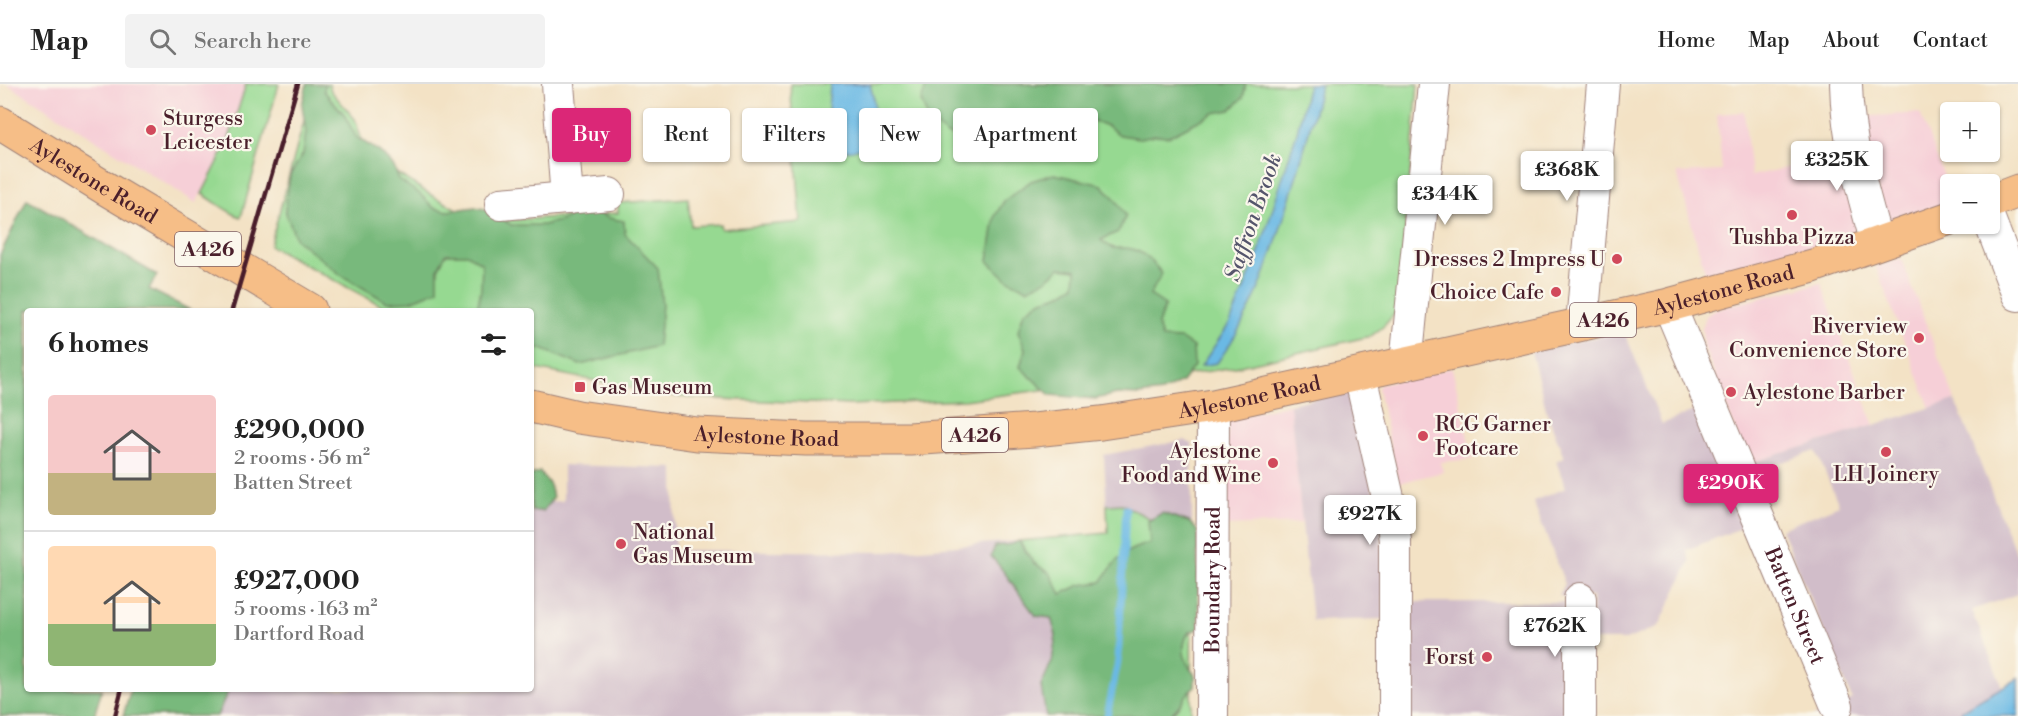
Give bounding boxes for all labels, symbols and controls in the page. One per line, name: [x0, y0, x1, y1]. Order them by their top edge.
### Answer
search box: [125, 14, 545, 68]
text: Map: [30, 24, 89, 59]
icon: search: [146, 25, 179, 58]
text: Search here: [194, 28, 311, 55]
text: Home: [1658, 28, 1715, 54]
text: Map: [1748, 28, 1790, 54]
text: About: [1823, 28, 1880, 54]
text: Contact: [1913, 28, 1988, 54]
map controls: [1940, 102, 2000, 234]
button: +: [1940, 102, 2000, 162]
place label: Sturgess Leicester: [163, 106, 252, 156]
chip: Buy: [552, 108, 631, 162]
chip: Rent: [643, 108, 730, 162]
chip: Filters: [742, 108, 847, 162]
chip: New: [859, 108, 941, 162]
chip: Apartment: [953, 108, 1098, 162]
marker: Sturgess Leicester: [144, 123, 158, 137]
street label: Aylestone Road: [24, 132, 162, 230]
pin: £325K: [1795, 141, 1879, 192]
text: £325K: [1805, 148, 1869, 173]
water label: Saffron Brook: [1219, 150, 1288, 285]
pin: £368K: [1525, 151, 1609, 202]
text: £368K: [1535, 158, 1599, 183]
button: −: [1940, 174, 2000, 234]
pin: £344K: [1403, 175, 1487, 226]
text: £344K: [1412, 182, 1478, 207]
marker: Tushba Pizza: [1785, 208, 1799, 222]
place label: Tushba Pizza: [1729, 225, 1855, 251]
road number: A426: [175, 232, 241, 266]
place label: Dresses 2 Impress U: [1414, 247, 1606, 273]
marker: Dresses 2 Impress U: [1610, 252, 1624, 266]
street label: Aylestone Road: [1650, 260, 1797, 322]
place label: Choice Cafe: [1430, 280, 1544, 306]
marker: Choice Cafe: [1549, 285, 1563, 299]
road number: A426: [1570, 303, 1636, 337]
place label: Riverview Convenience Store: [1729, 314, 1908, 364]
text: 6 homes: [48, 328, 149, 360]
icon: filters: [477, 328, 510, 361]
marker: Riverview Convenience Store: [1912, 331, 1926, 345]
street label: Aylestone Road: [1176, 371, 1323, 425]
place label: Gas Museum: [592, 375, 712, 401]
marker: Gas Museum: [573, 380, 587, 394]
place label: Aylestone Barber: [1742, 380, 1905, 406]
marker: Aylestone Barber: [1724, 385, 1738, 399]
place label: RCG Garner Footcare: [1435, 412, 1551, 462]
text: £290,000: [234, 414, 365, 446]
road number: A426: [942, 418, 1008, 452]
icon: home: [96, 419, 168, 491]
street label: Aylestone Road: [692, 422, 839, 453]
marker: RCG Garner Footcare: [1416, 429, 1430, 443]
place label: Aylestone Food and Wine: [1121, 439, 1261, 489]
marker: LH Joinery: [1879, 445, 1893, 459]
text: 2 rooms · 56 m²: [234, 446, 370, 471]
marker: Aylestone Food and Wine: [1266, 456, 1280, 470]
place label: LH Joinery: [1833, 462, 1940, 488]
pin: £290K: [1689, 464, 1773, 515]
text: Batten Street: [234, 471, 353, 496]
text: £290K: [1697, 471, 1765, 496]
pin: £927K: [1328, 495, 1412, 546]
text: £927K: [1338, 502, 1402, 527]
street label: Boundary Road: [1200, 507, 1227, 654]
place label: National Gas Museum: [633, 520, 753, 570]
marker: National Gas Museum: [614, 537, 628, 551]
street label: Batten Street: [1758, 543, 1830, 669]
text: £927,000: [234, 565, 360, 597]
icon: home: [96, 570, 168, 642]
text: 5 rooms · 163 m²: [234, 597, 378, 622]
pin: £762K: [1513, 607, 1597, 658]
text: £762K: [1523, 614, 1587, 639]
text: Dartford Road: [234, 622, 364, 647]
place label: Forst: [1425, 645, 1476, 671]
marker: Forst: [1480, 650, 1494, 664]

